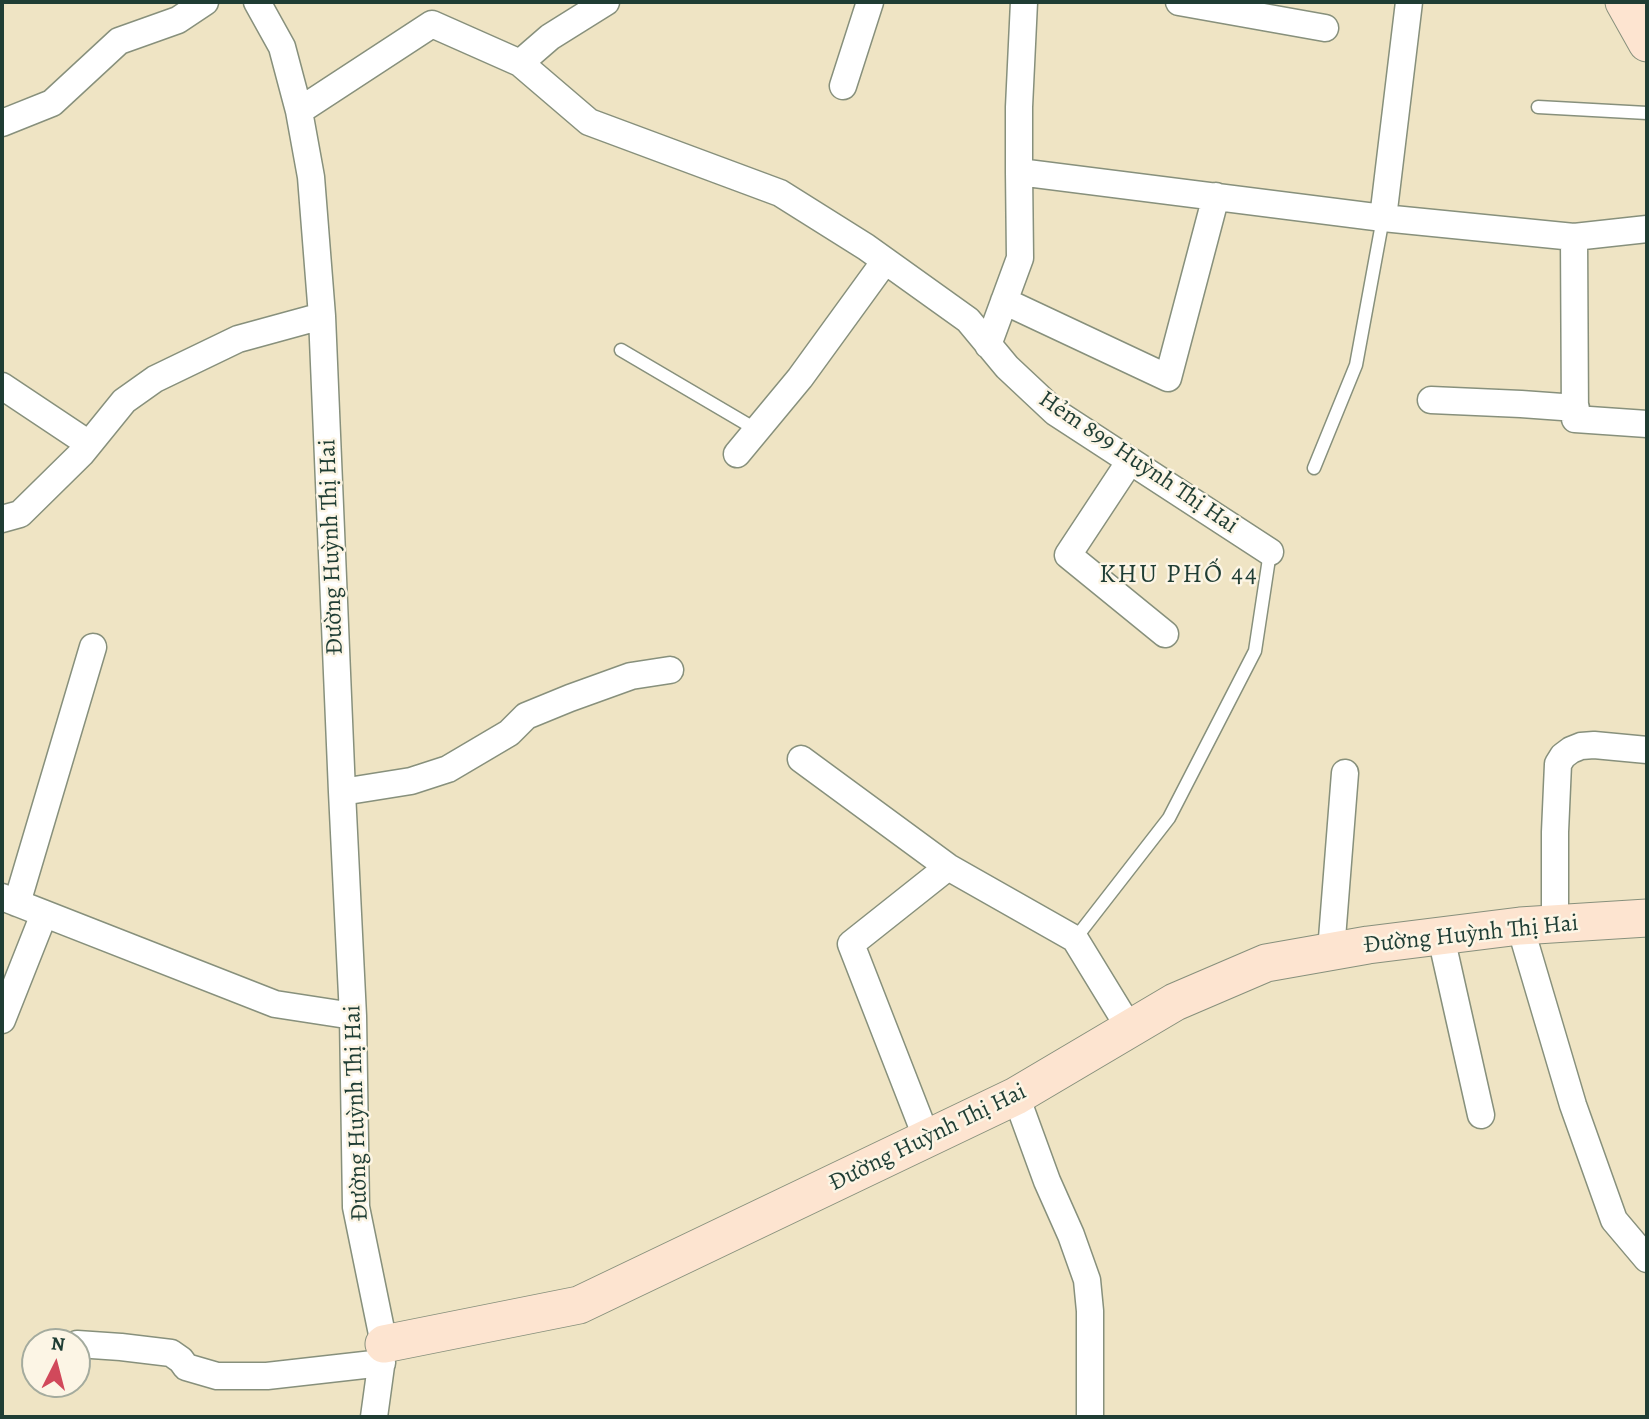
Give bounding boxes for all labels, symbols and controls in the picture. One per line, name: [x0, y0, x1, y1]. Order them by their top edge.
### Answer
street label: Hẻm 899 Huỳnh Thị Hai: [1033, 385, 1243, 541]
street label: Đường Huỳnh Thị Hai: [314, 439, 350, 655]
district label: KHU PHỐ 44: [1101, 560, 1257, 592]
street label: Đường Huỳnh Thị Hai: [1362, 909, 1580, 961]
street label: Đường Huỳnh Thị Hai: [339, 1005, 375, 1221]
street label: Đường Huỳnh Thị Hai: [825, 1078, 1031, 1198]
north arrow: [21, 1328, 91, 1398]
text: N: [50, 1330, 66, 1358]

